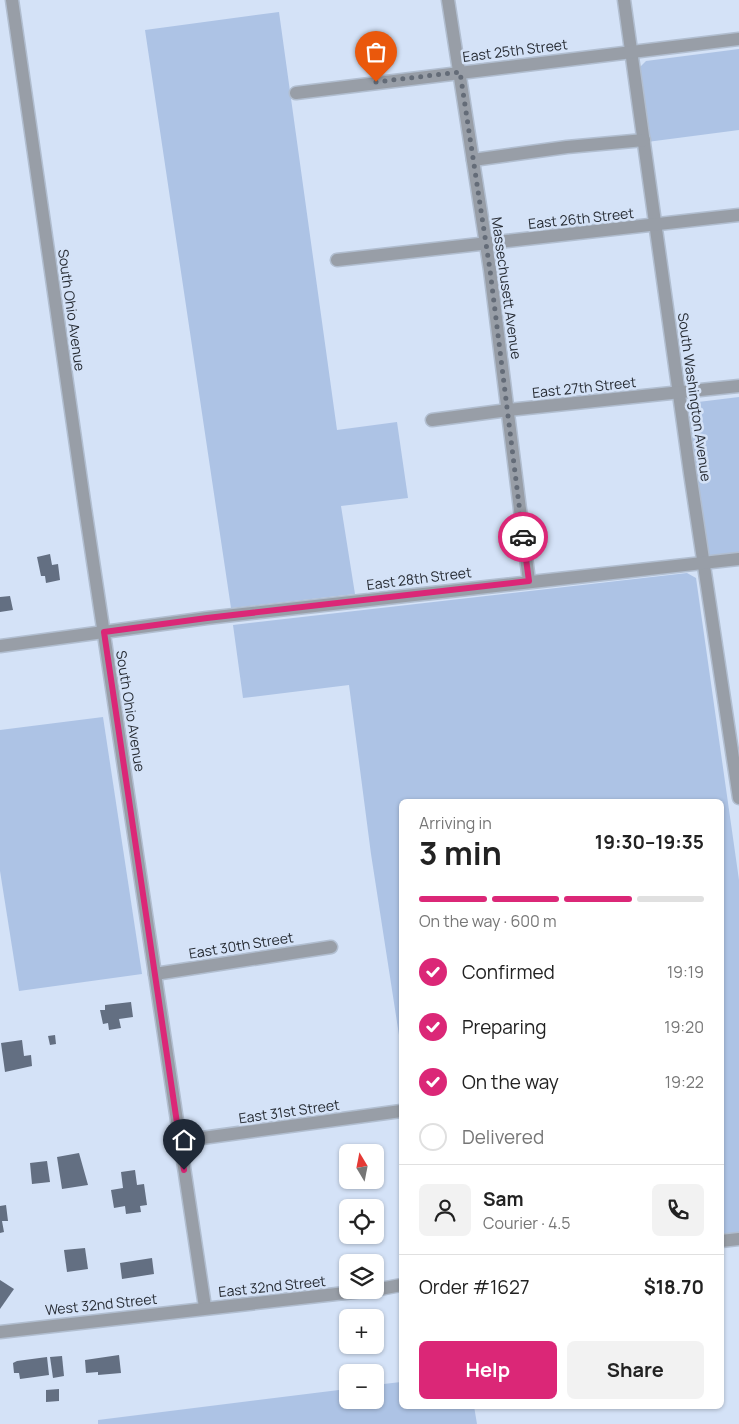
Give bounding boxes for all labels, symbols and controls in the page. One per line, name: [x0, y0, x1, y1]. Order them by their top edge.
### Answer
pin: [355, 31, 397, 82]
street label: East 25th Street: [462, 34, 569, 66]
icon: bag: [362, 38, 390, 66]
street label: East 26th Street: [527, 203, 635, 233]
street label: Massechusett Avenue: [488, 216, 526, 360]
street label: South Ohio Avenue: [54, 248, 90, 372]
street label: South Washington Avenue: [674, 311, 716, 483]
street label: East 27th Street: [531, 372, 637, 402]
courier: [498, 512, 548, 562]
icon: car: [509, 523, 537, 551]
street label: East 28th Street: [366, 562, 473, 594]
street label: South Ohio Avenue: [112, 649, 150, 773]
text: Arriving in: [419, 812, 492, 834]
text: 19:30–19:35: [595, 829, 704, 855]
text: 3 min: [419, 831, 502, 875]
text: On the way · 600 m: [419, 910, 557, 932]
street label: East 30th Street: [187, 927, 295, 963]
icon: check: [419, 958, 447, 986]
text: Confirmed: [462, 959, 555, 985]
text: 19:19: [667, 961, 704, 983]
icon: check: [419, 1013, 447, 1041]
text: Preparing: [462, 1014, 547, 1040]
text: 19:20: [664, 1016, 704, 1038]
icon: check: [419, 1068, 447, 1096]
text: On the way: [462, 1069, 559, 1095]
text: 19:22: [665, 1071, 704, 1093]
street label: East 31st Street: [237, 1094, 341, 1127]
pin: [163, 1119, 205, 1170]
text: Delivered: [462, 1124, 544, 1150]
icon: home: [170, 1126, 198, 1154]
north arrow: [339, 1144, 384, 1189]
map controls: [339, 1144, 384, 1409]
button: person: [419, 1184, 471, 1236]
button: phone: [652, 1184, 704, 1236]
text: Sam: [483, 1186, 524, 1212]
button: locate: [339, 1199, 384, 1244]
text: Courier · 4.5: [483, 1212, 570, 1234]
button: layers: [339, 1254, 384, 1299]
street label: East 32nd Street: [217, 1271, 327, 1301]
text: Order #1627: [419, 1274, 529, 1300]
text: $18.70: [644, 1274, 704, 1300]
street label: West 32nd Street: [44, 1289, 158, 1319]
button: +: [339, 1309, 384, 1354]
button: Help: [419, 1341, 557, 1399]
button: Share: [567, 1341, 704, 1399]
button: −: [339, 1364, 384, 1409]

